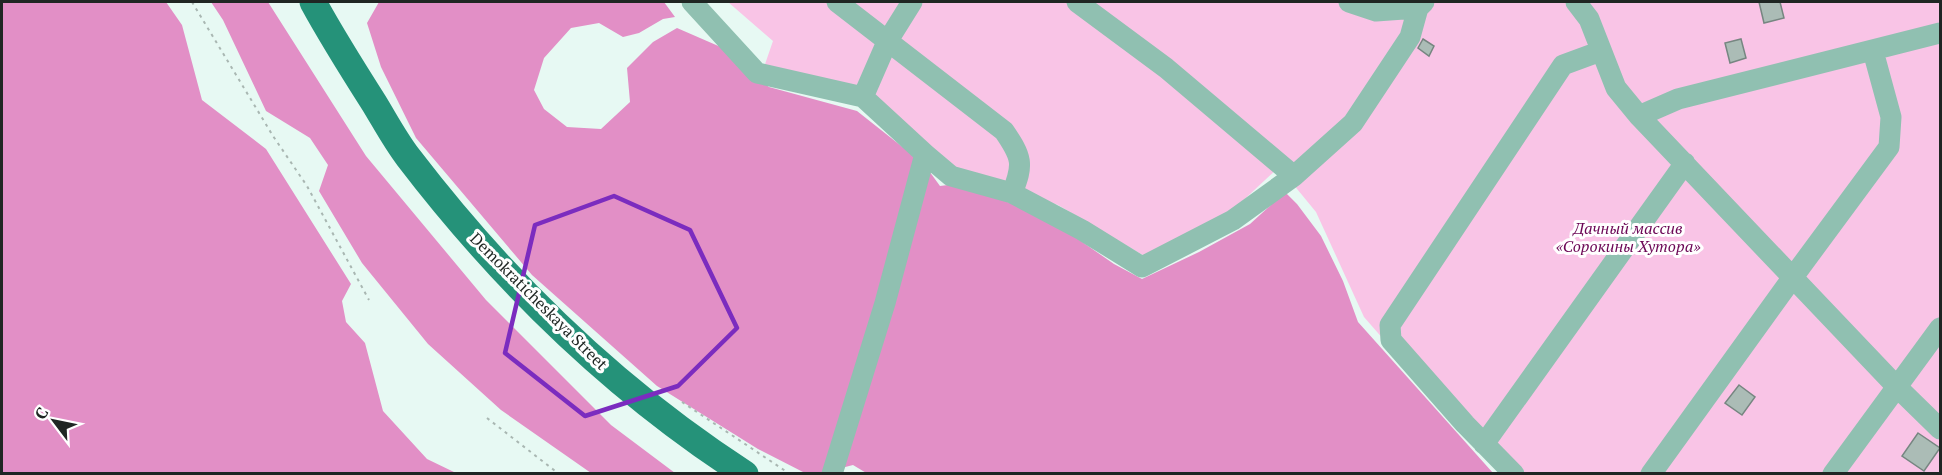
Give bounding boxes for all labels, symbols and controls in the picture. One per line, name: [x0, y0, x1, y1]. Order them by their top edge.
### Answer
park label: Дачный массив «Сорокины Хутора»: [1555, 217, 1701, 257]
street label: Demokraticheskaya Street: [465, 227, 613, 375]
north arrow: [24, 391, 84, 451]
text: С: [29, 403, 53, 423]

